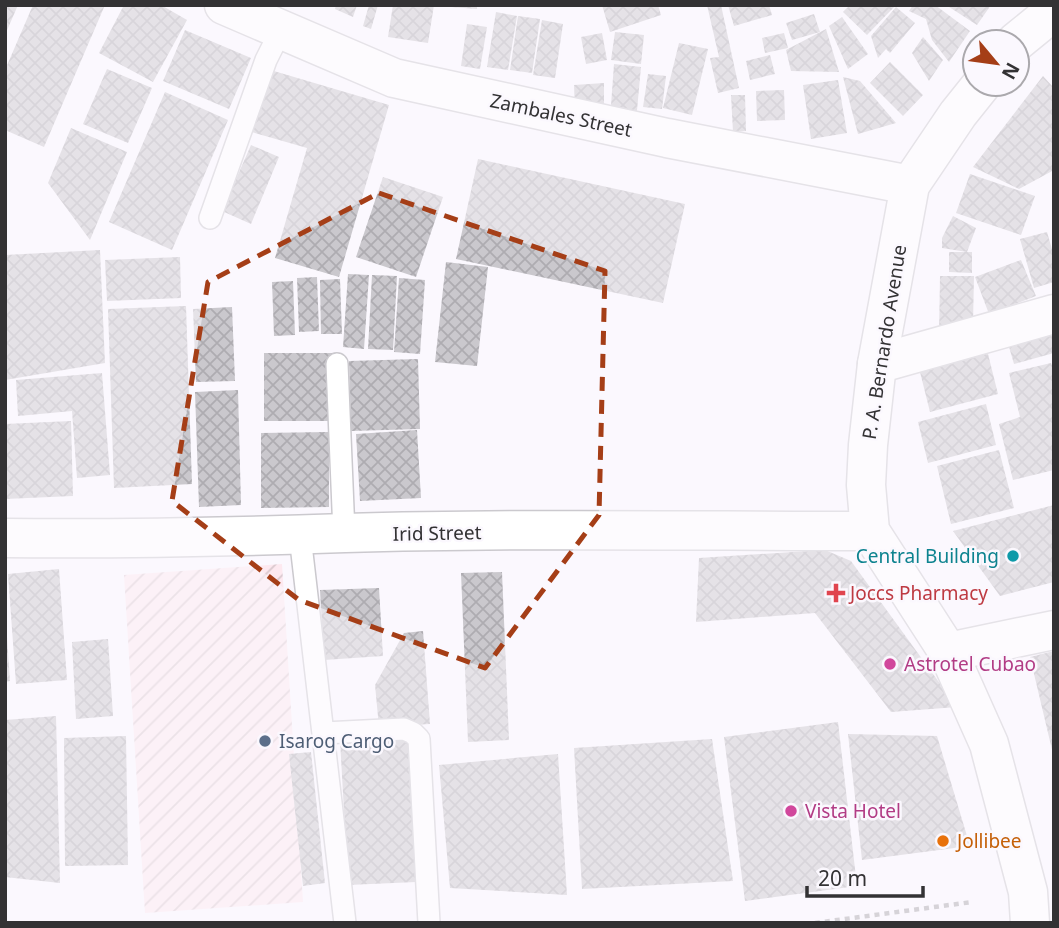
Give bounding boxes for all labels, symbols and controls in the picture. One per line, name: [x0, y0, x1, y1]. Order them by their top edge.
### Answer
north arrow: [961, 28, 1031, 98]
text: N: [996, 58, 1026, 84]
street label: Zambales Street: [488, 87, 634, 143]
street label: P. A. Bernardo Avenue: [856, 243, 912, 441]
street label: Irid Street: [392, 519, 482, 547]
place label: Central Building: [856, 543, 999, 569]
marker: Central Building: [1005, 548, 1021, 564]
place label: Joccs Pharmacy: [848, 580, 988, 606]
marker: Joccs Pharmacy: [828, 585, 844, 601]
place label: Astrotel Cubao: [904, 651, 1036, 677]
marker: Astrotel Cubao: [882, 656, 898, 672]
place label: Isarog Cargo: [279, 728, 394, 754]
marker: Isarog Cargo: [257, 733, 273, 749]
place label: Vista Hotel: [805, 798, 901, 824]
marker: Vista Hotel: [783, 803, 799, 819]
place label: Jollibee: [955, 828, 1022, 854]
marker: Jollibee: [935, 833, 951, 849]
scale bar: [807, 855, 922, 899]
text: 20 m: [818, 864, 867, 892]

